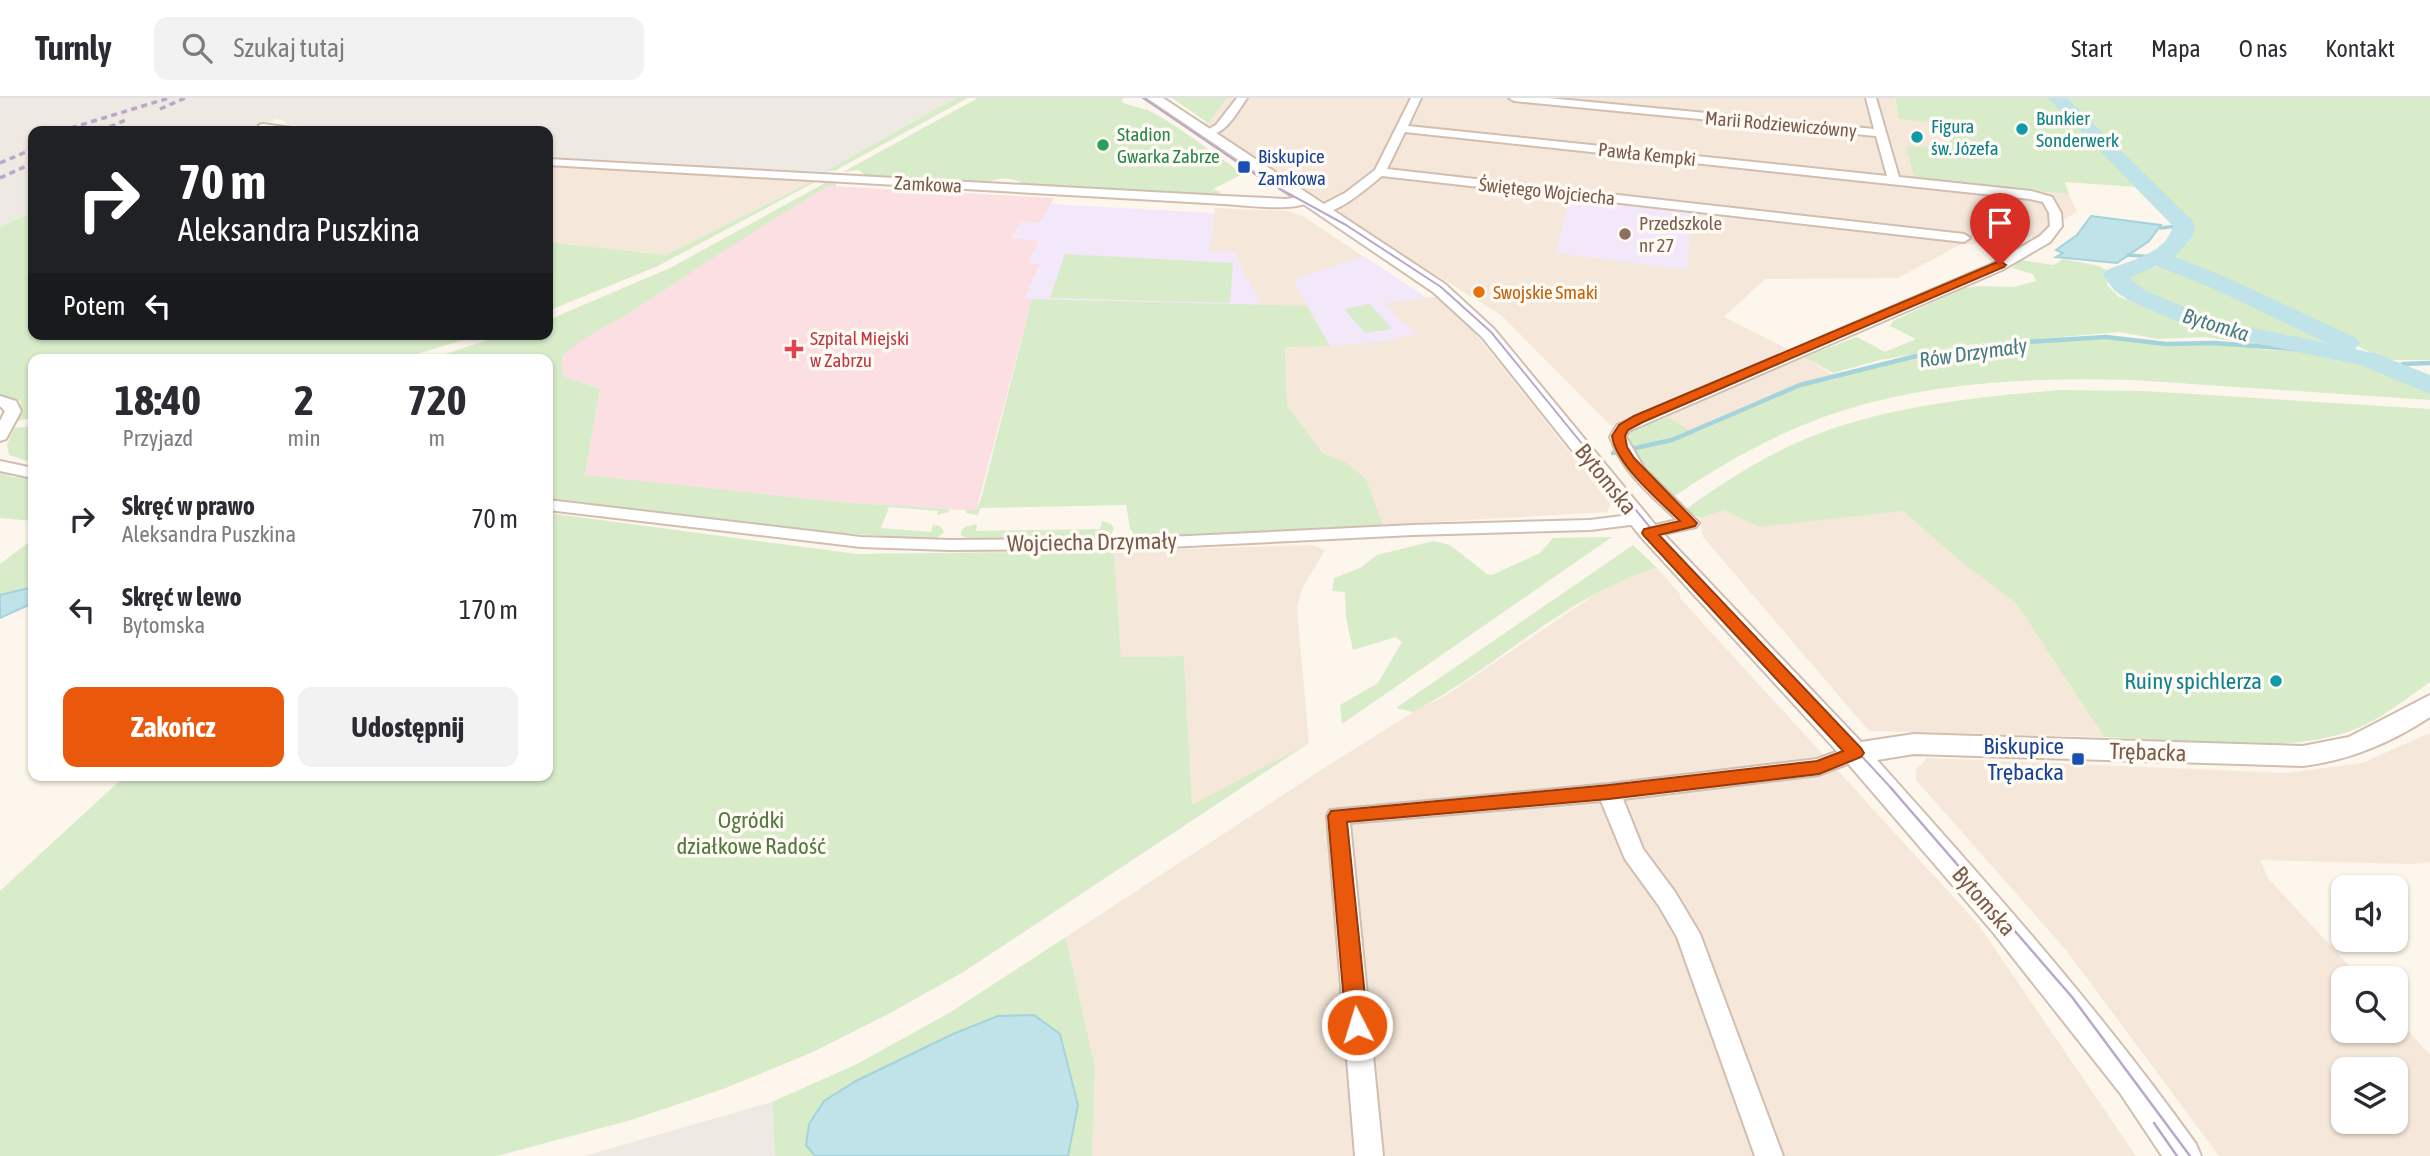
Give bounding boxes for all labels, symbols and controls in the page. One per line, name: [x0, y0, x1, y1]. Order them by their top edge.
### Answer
search box: [154, 17, 644, 80]
text: Turnly: [35, 29, 112, 67]
icon: search: [178, 29, 216, 67]
text: Szukaj tutaj: [234, 33, 345, 63]
text: Start: [2071, 35, 2113, 62]
text: Mapa: [2151, 35, 2201, 62]
text: O nas: [2239, 35, 2287, 62]
text: Kontakt: [2325, 35, 2395, 62]
street label: Marii Rodziewiczówny: [1704, 106, 1858, 142]
place label: Bunkier Sonderwerk: [2036, 107, 2120, 151]
place label: Figura św. Józefa: [1931, 115, 1999, 159]
marker: Bunkier Sonderwerk: [2014, 121, 2030, 137]
place label: Stadion Gwarka Zabrze: [1117, 123, 1220, 167]
marker: Figura św. Józefa: [1909, 129, 1925, 145]
marker: Stadion Gwarka Zabrze: [1095, 137, 1111, 153]
street label: Pawła Kempki: [1597, 138, 1697, 170]
place label: Biskupice Zamkowa: [1258, 145, 1326, 189]
text: 70 m: [178, 153, 266, 209]
icon: right: [63, 154, 154, 245]
marker: Biskupice Zamkowa: [1236, 159, 1252, 175]
street label: Zamkowa: [894, 171, 962, 197]
street label: Świętego Wojciecha: [1478, 173, 1616, 209]
pin: [1970, 193, 2030, 265]
icon: arrive: [1981, 204, 2019, 242]
text: Aleksandra Puszkina: [178, 211, 420, 248]
place label: Przedszkole nr 27: [1639, 212, 1722, 256]
marker: Przedszkole nr 27: [1617, 226, 1633, 242]
place label: Swojskie Smaki: [1493, 281, 1598, 303]
marker: Swojskie Smaki: [1471, 284, 1487, 300]
icon: left: [139, 287, 177, 325]
text: Potem: [63, 291, 125, 321]
water label: Bytomka: [2180, 303, 2252, 345]
place label: Szpital Miejski w Zabrzu: [810, 327, 909, 371]
water label: Rów Drzymały: [1918, 333, 2029, 371]
marker: Szpital Miejski w Zabrzu: [784, 339, 804, 359]
text: 18:40: [115, 376, 201, 424]
text: 2: [294, 376, 314, 424]
text: 720: [407, 376, 466, 424]
text: Przyjazd: [122, 425, 193, 451]
text: min: [288, 425, 321, 451]
text: m: [429, 425, 445, 451]
street label: Bytomska: [1570, 439, 1642, 519]
text: Skręć w prawo: [122, 491, 255, 521]
icon: right: [63, 500, 101, 538]
text: 70 m: [471, 504, 518, 534]
text: Aleksandra Puszkina: [122, 521, 296, 547]
street label: Wojciecha Drzymały: [1007, 528, 1177, 556]
text: Skręć w lewo: [122, 582, 242, 612]
icon: left: [63, 591, 101, 629]
text: 170 m: [459, 595, 518, 625]
text: Bytomska: [122, 612, 205, 638]
place label: Ruiny spichlerza: [2124, 668, 2262, 694]
marker: Ruiny spichlerza: [2268, 673, 2284, 689]
button: Zakończ: [63, 687, 284, 767]
button: Udostępnij: [298, 687, 518, 767]
place label: Biskupice Trębacka: [1983, 733, 2064, 785]
street label: Trębacka: [2109, 738, 2187, 766]
marker: Biskupice Trębacka: [2070, 751, 2086, 767]
park label: Ogródki działkowe Radość: [676, 807, 826, 859]
street label: Bytomska: [1947, 861, 2021, 941]
map controls: [2331, 875, 2408, 1134]
button: sound: [2331, 875, 2408, 952]
button: search: [2331, 966, 2408, 1043]
position arrow: [1320, 988, 1394, 1062]
button: layers: [2331, 1057, 2408, 1134]

